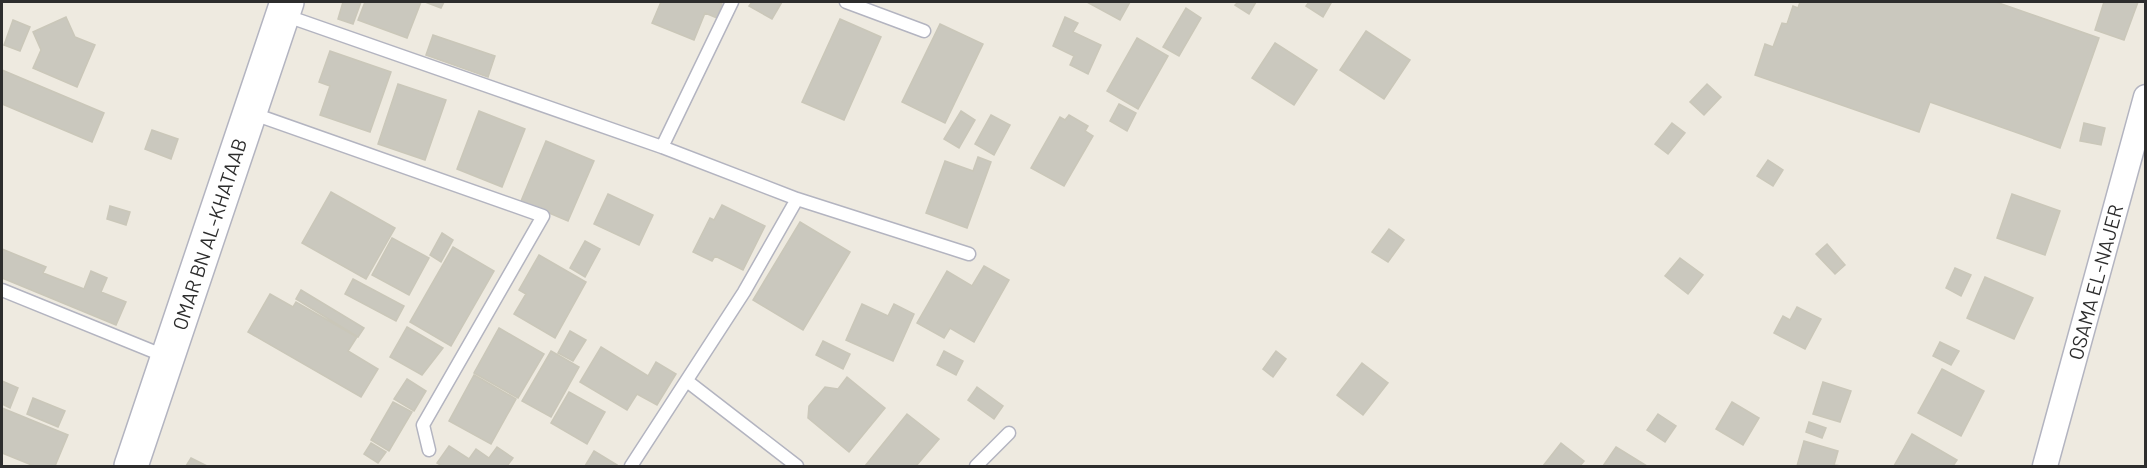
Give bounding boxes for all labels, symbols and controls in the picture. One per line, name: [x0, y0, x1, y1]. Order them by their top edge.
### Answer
street label: OMAR BN AL-KHATAAB: [167, 135, 251, 333]
street label: OSAMA EL-NAJER: [2063, 202, 2127, 362]

